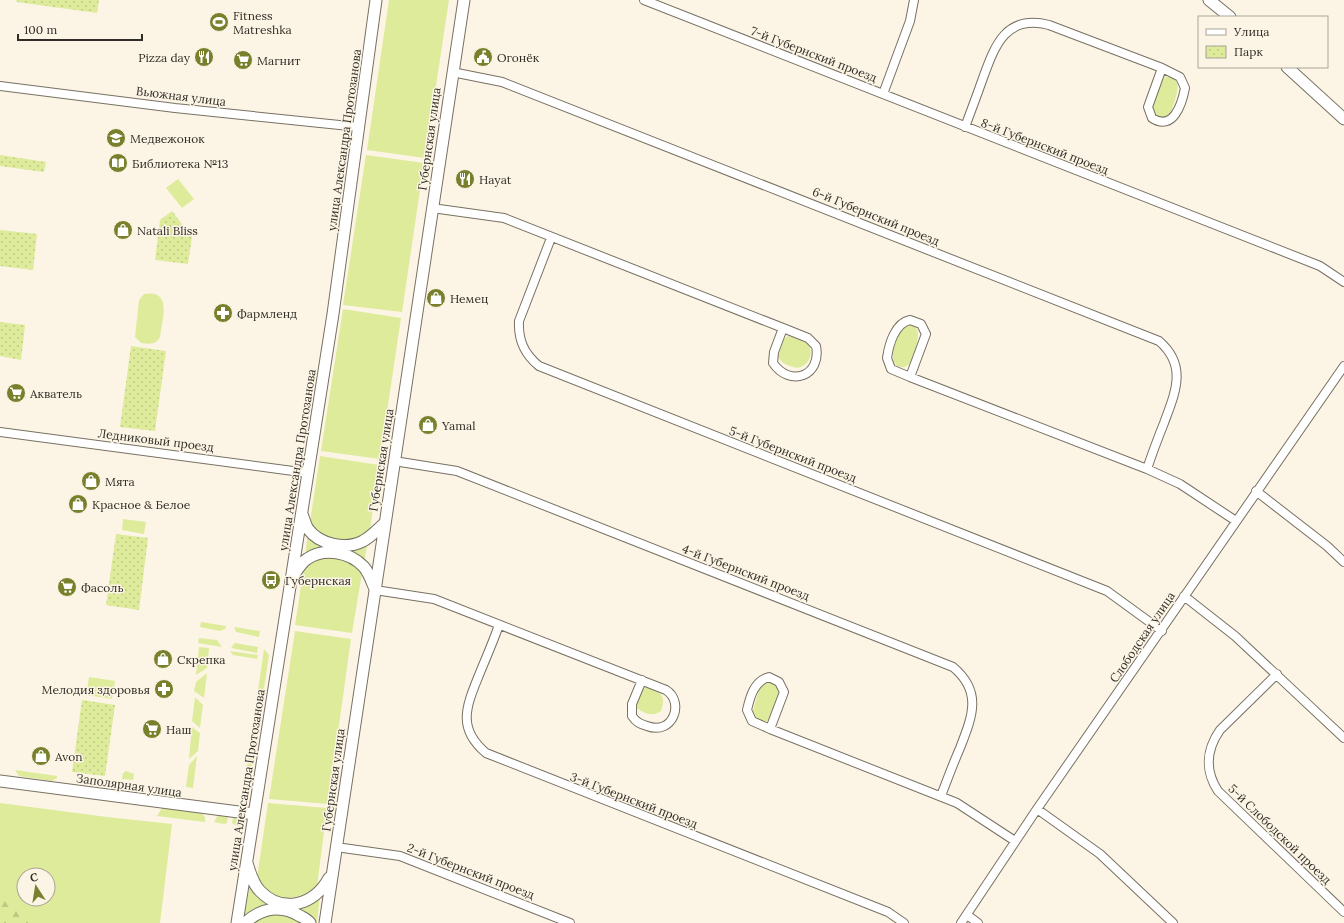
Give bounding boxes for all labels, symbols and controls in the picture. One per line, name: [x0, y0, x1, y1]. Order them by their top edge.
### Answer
place label: Fitness Matreshka: [233, 8, 292, 37]
sports icon: Fitness Matreshka: [208, 11, 230, 33]
scale bar: [18, 16, 142, 42]
legend: [1198, 16, 1328, 68]
text: 100 m: [24, 22, 57, 37]
street label: 7-й Губернский проезд: [749, 23, 879, 85]
text: Улица: [1233, 24, 1270, 39]
text: Парк: [1234, 44, 1263, 59]
restaurant icon: Pizza day: [193, 46, 215, 68]
public building icon: Огонёк: [472, 46, 494, 68]
street label: улица Александра Протозанова: [324, 48, 364, 232]
supermarket icon: Магнит: [232, 49, 254, 71]
place label: Pizza day: [138, 50, 191, 65]
place label: Огонёк: [497, 50, 540, 65]
place label: Магнит: [257, 53, 300, 68]
street label: Вьюжная улица: [135, 83, 227, 109]
street label: Губернская улица: [414, 87, 444, 191]
street label: 8-й Губернский проезд: [979, 115, 1111, 177]
school or university icon: Медвежонок: [105, 127, 127, 149]
place label: Медвежонок: [130, 131, 205, 146]
library icon: Библиотека №13: [107, 152, 129, 174]
place label: Библиотека №13: [132, 156, 229, 171]
restaurant icon: Hayat: [454, 168, 476, 190]
place label: Hayat: [479, 172, 512, 187]
street label: 6-й Губернский проезд: [810, 184, 942, 248]
shop icon: Natali Bliss: [112, 219, 134, 241]
place label: Natali Bliss: [137, 223, 198, 238]
shop icon: Немец: [425, 287, 447, 309]
place label: Немец: [450, 291, 489, 306]
pharmacy icon: Фармленд: [212, 302, 234, 324]
place label: Фармленд: [237, 306, 297, 321]
street label: улица Александра Протозанова: [275, 368, 319, 552]
supermarket icon: Акватель: [5, 382, 27, 404]
place label: Акватель: [29, 386, 82, 401]
street label: Губернская улица: [365, 408, 397, 512]
shop icon: Yamal: [417, 414, 439, 436]
place label: Yamal: [441, 418, 475, 433]
street label: 5-й Губернский проезд: [727, 423, 859, 485]
street label: Ледниковый проезд: [97, 425, 215, 455]
shop icon: Мята: [80, 470, 102, 492]
place label: Мята: [105, 474, 135, 489]
shop icon: Красное & Белое: [67, 493, 89, 515]
place label: Красное & Белое: [92, 497, 191, 512]
street label: 4-й Губернский проезд: [680, 541, 812, 603]
bus stop icon: Губернская: [260, 569, 282, 591]
place label: Губернская: [285, 573, 351, 588]
supermarket icon: Фасоль: [56, 576, 78, 598]
place label: Фасоль: [81, 580, 124, 595]
street label: Слободская улица: [1106, 589, 1178, 685]
shop icon: Скрепка: [152, 648, 174, 670]
place label: Скрепка: [177, 652, 226, 667]
pharmacy icon: Мелодия здоровья: [153, 678, 175, 700]
place label: Мелодия здоровья: [41, 682, 150, 697]
street label: улица Александра Протозанова: [224, 688, 268, 872]
supermarket icon: Наш: [141, 718, 163, 740]
place label: Наш: [166, 722, 191, 737]
street label: Губернская улица: [318, 728, 348, 832]
shop icon: Avon: [30, 745, 52, 767]
place label: Avon: [54, 749, 83, 764]
street label: 3-й Губернский проезд: [568, 769, 700, 831]
street label: Заполярная улица: [75, 770, 183, 800]
street label: 5-й Слободской проезд: [1225, 781, 1335, 887]
street label: 2-й Губернский проезд: [405, 840, 537, 902]
north arrow: [16, 867, 56, 907]
text: С: [29, 869, 39, 885]

